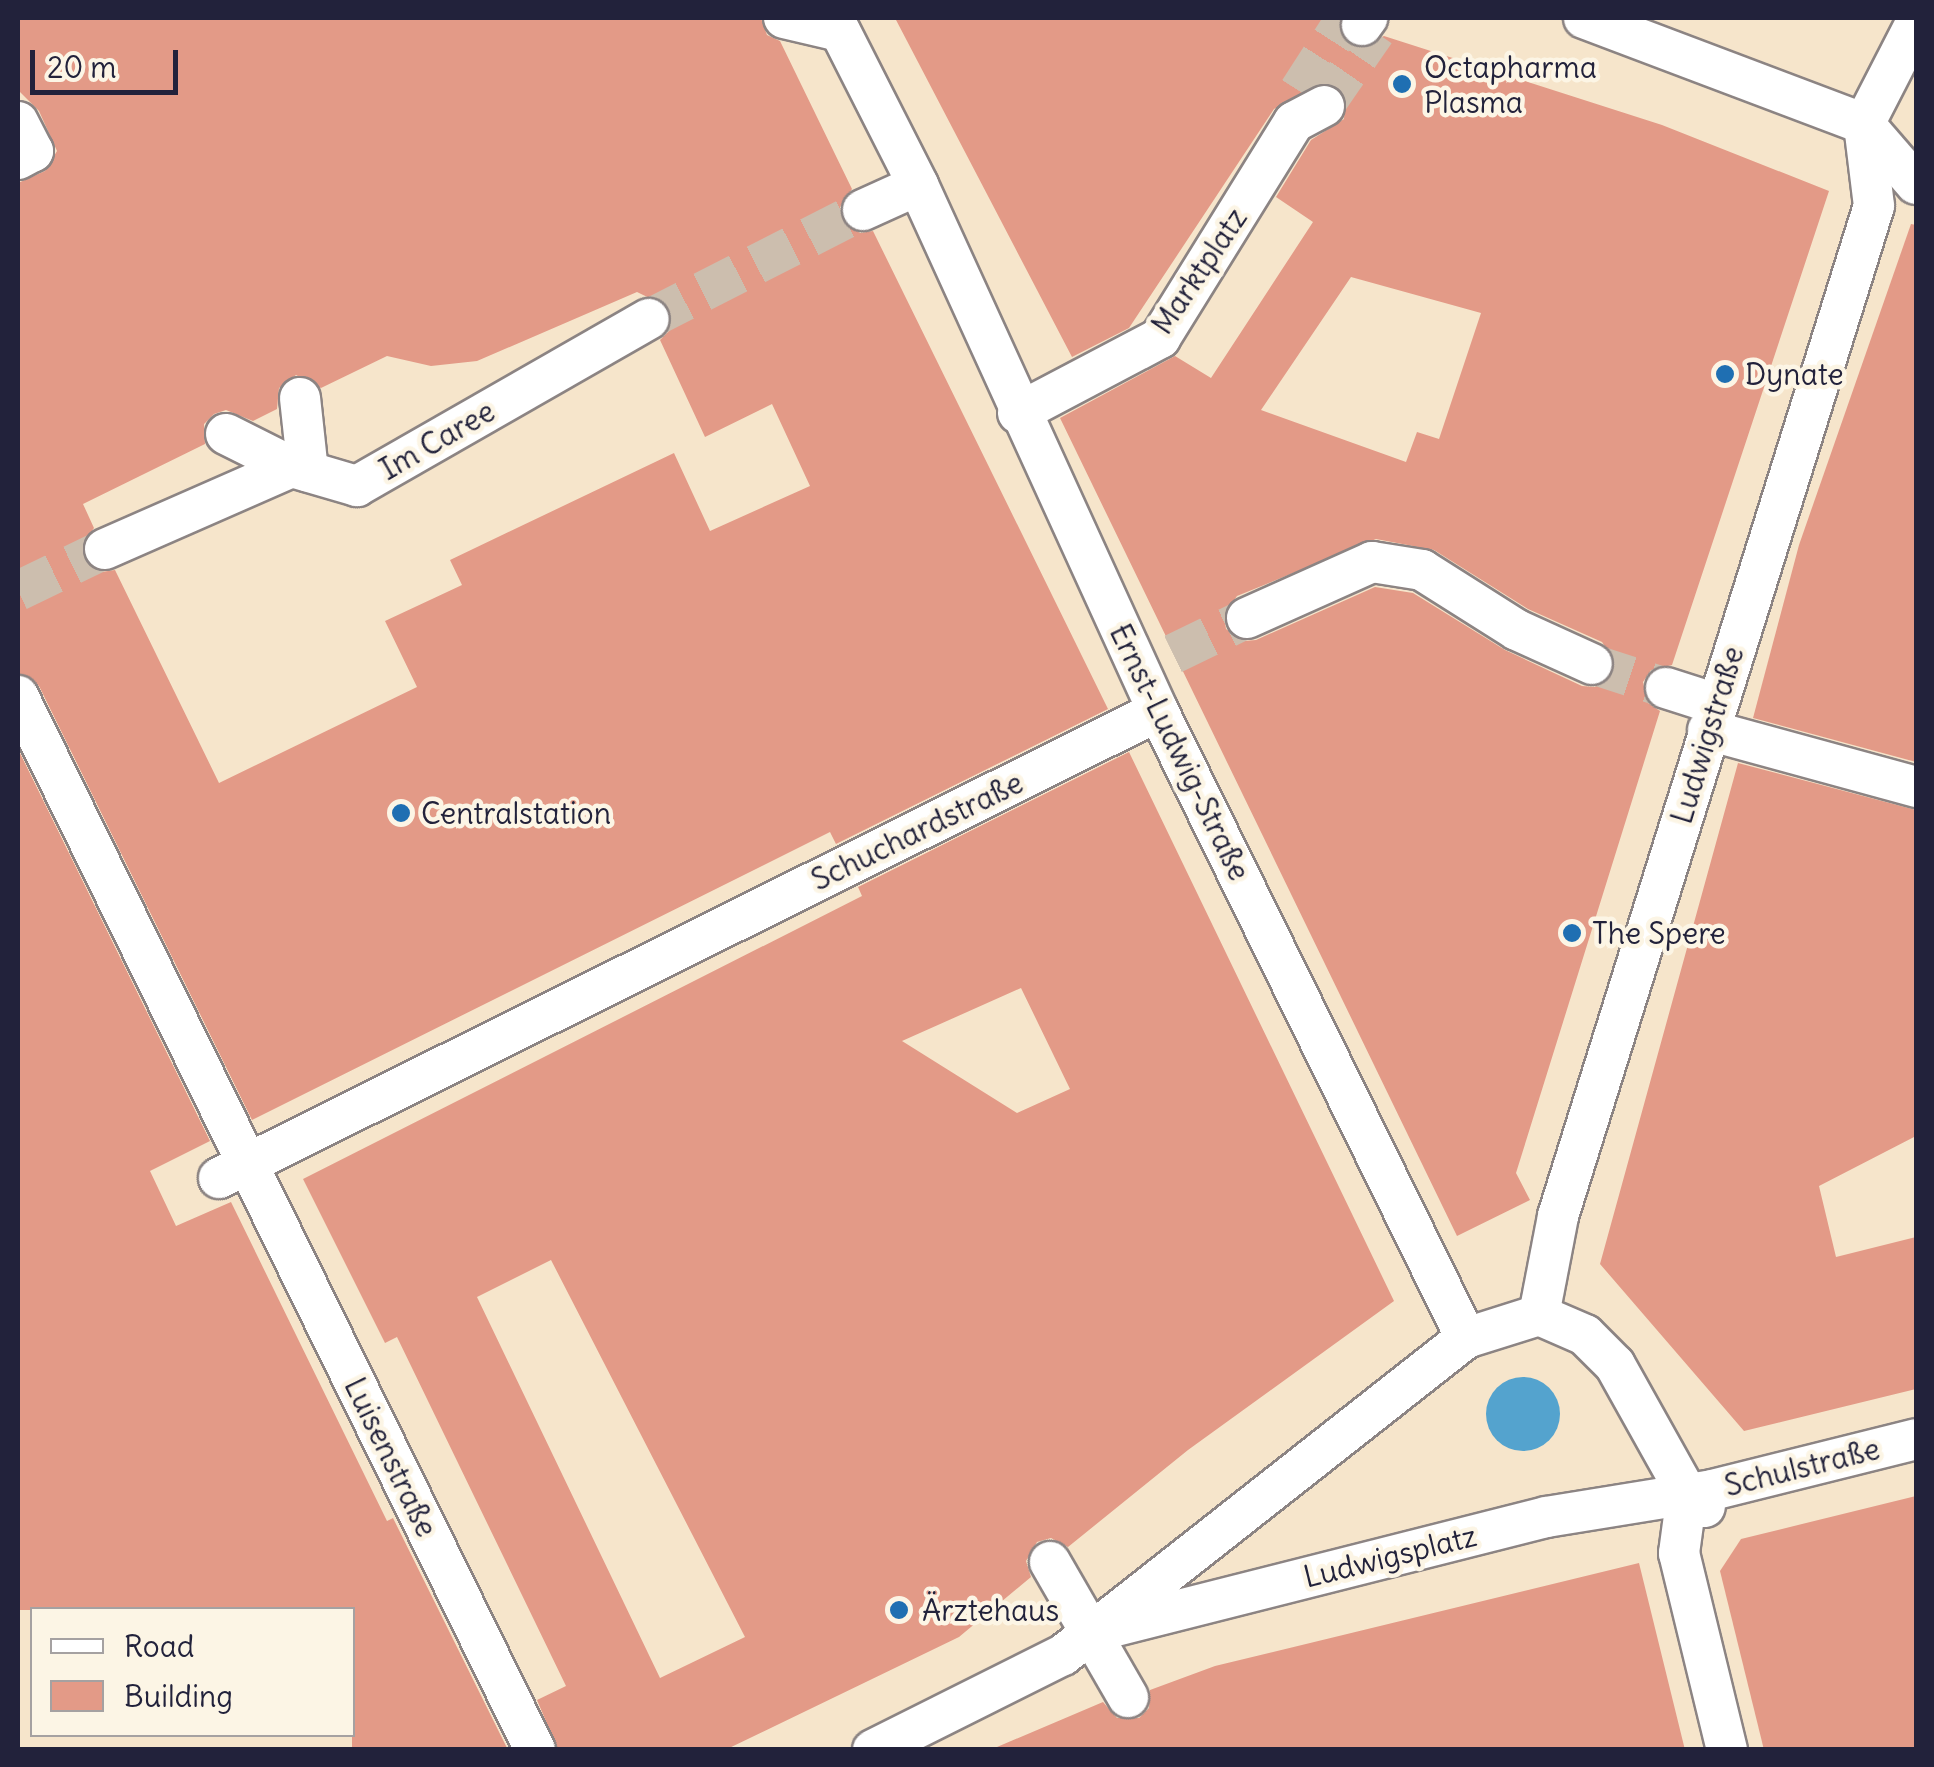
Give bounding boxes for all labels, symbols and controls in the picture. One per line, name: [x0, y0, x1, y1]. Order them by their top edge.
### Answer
scale bar: [35, 30, 182, 92]
text: 20 m: [47, 48, 117, 86]
place label: Octapharma Plasma: [1424, 49, 1597, 120]
marker: Octapharma Plasma: [1389, 71, 1415, 97]
street label: Marktplatz: [1144, 201, 1254, 341]
place label: Dynate: [1745, 356, 1844, 392]
marker: Dynate: [1714, 363, 1736, 385]
street label: Im Caree: [373, 393, 501, 487]
street label: Ernst-Ludwig-Straße: [1102, 618, 1258, 886]
street label: Ludwigstraße: [1663, 642, 1751, 828]
street label: Schuchardstraße: [805, 764, 1029, 898]
place label: Centralstation: [421, 795, 611, 831]
marker: Centralstation: [390, 802, 412, 824]
place label: The Spere: [1592, 915, 1726, 951]
marker: The Spere: [1561, 922, 1583, 944]
street label: Luisenstraße: [337, 1372, 445, 1542]
street label: Schulstraße: [1721, 1430, 1883, 1504]
street label: Ludwigsplatz: [1300, 1517, 1480, 1595]
place label: Ärztehaus: [922, 1592, 1059, 1628]
marker: Ärztehaus: [886, 1597, 912, 1623]
legend: [30, 1607, 355, 1737]
text: Road: [124, 1627, 194, 1665]
text: Building: [124, 1677, 233, 1715]

